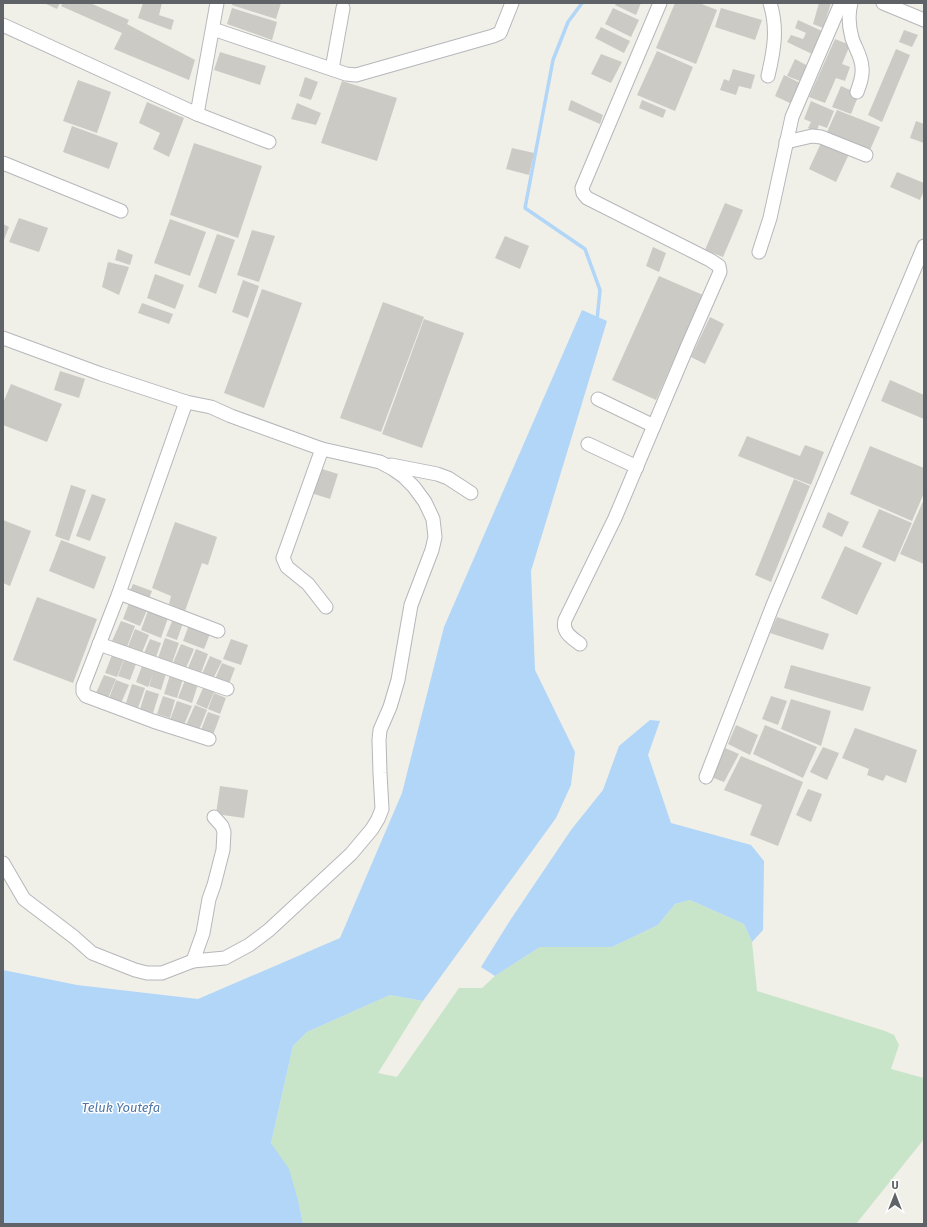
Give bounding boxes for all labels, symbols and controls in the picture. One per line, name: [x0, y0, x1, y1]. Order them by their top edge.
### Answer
water label: Teluk Youtefa: [82, 1100, 160, 1115]
north arrow: [875, 1175, 915, 1215]
text: U: [891, 1179, 899, 1192]

